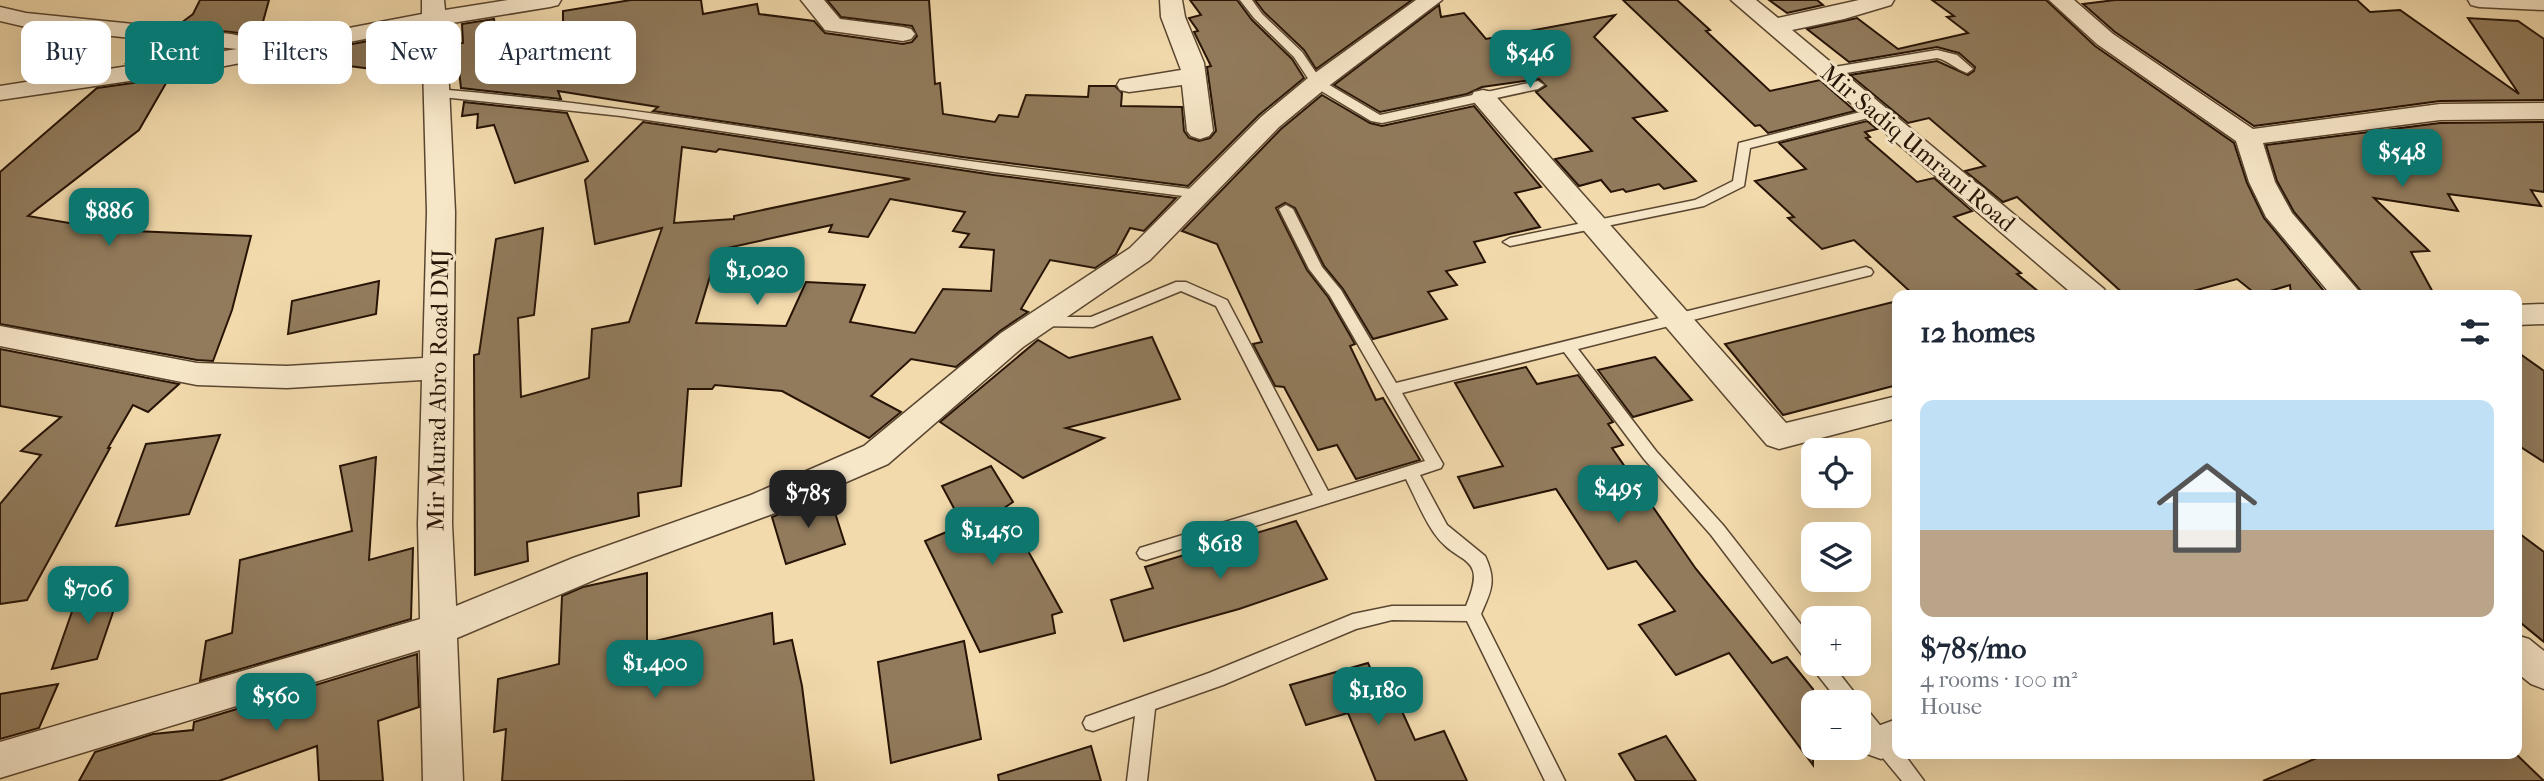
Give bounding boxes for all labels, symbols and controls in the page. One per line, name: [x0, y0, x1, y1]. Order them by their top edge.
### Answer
chip: Buy: [21, 21, 111, 84]
chip: Rent: [125, 21, 224, 84]
chip: Filters: [238, 21, 352, 84]
chip: New: [366, 21, 461, 84]
chip: Apartment: [475, 21, 636, 84]
pin: $546: [1489, 31, 1571, 90]
text: $546: [1506, 39, 1554, 66]
street label: Mir Sadiq Umrani Road: [1815, 59, 2022, 238]
pin: $548: [2361, 130, 2443, 189]
text: $548: [2378, 138, 2426, 165]
pin: $886: [68, 188, 150, 248]
text: $886: [85, 197, 133, 224]
pin: $1,020: [700, 247, 814, 307]
street label: Mir Murad Abro Road DMJ: [422, 249, 454, 531]
text: $1,020: [726, 256, 788, 283]
icon: filters: [2456, 313, 2494, 351]
text: 12 homes: [1920, 315, 2035, 350]
map controls: [1801, 438, 1871, 760]
button: locate: [1801, 438, 1871, 508]
icon: home: [2144, 445, 2270, 571]
pin: $495: [1577, 466, 1659, 525]
pin: $785: [767, 470, 849, 530]
text: $495: [1594, 474, 1642, 501]
text: $785: [785, 479, 831, 506]
pin: $1,450: [935, 508, 1049, 567]
text: $1,450: [961, 516, 1023, 543]
pin: $618: [1179, 522, 1261, 581]
button: layers: [1801, 522, 1871, 592]
text: $618: [1198, 530, 1242, 557]
pin: $706: [47, 566, 129, 626]
text: $706: [64, 575, 112, 602]
button: +: [1801, 606, 1871, 676]
text: $785/mo: [1920, 631, 2026, 666]
pin: $1,400: [598, 640, 712, 700]
text: $1,400: [622, 649, 688, 676]
text: 4 rooms · 100 m²: [1920, 666, 2078, 693]
pin: $1,180: [1321, 668, 1435, 727]
pin: $560: [235, 674, 317, 733]
text: $1,180: [1349, 676, 1407, 703]
text: $560: [252, 682, 300, 709]
button: −: [1801, 690, 1871, 760]
text: House: [1920, 693, 1982, 720]

